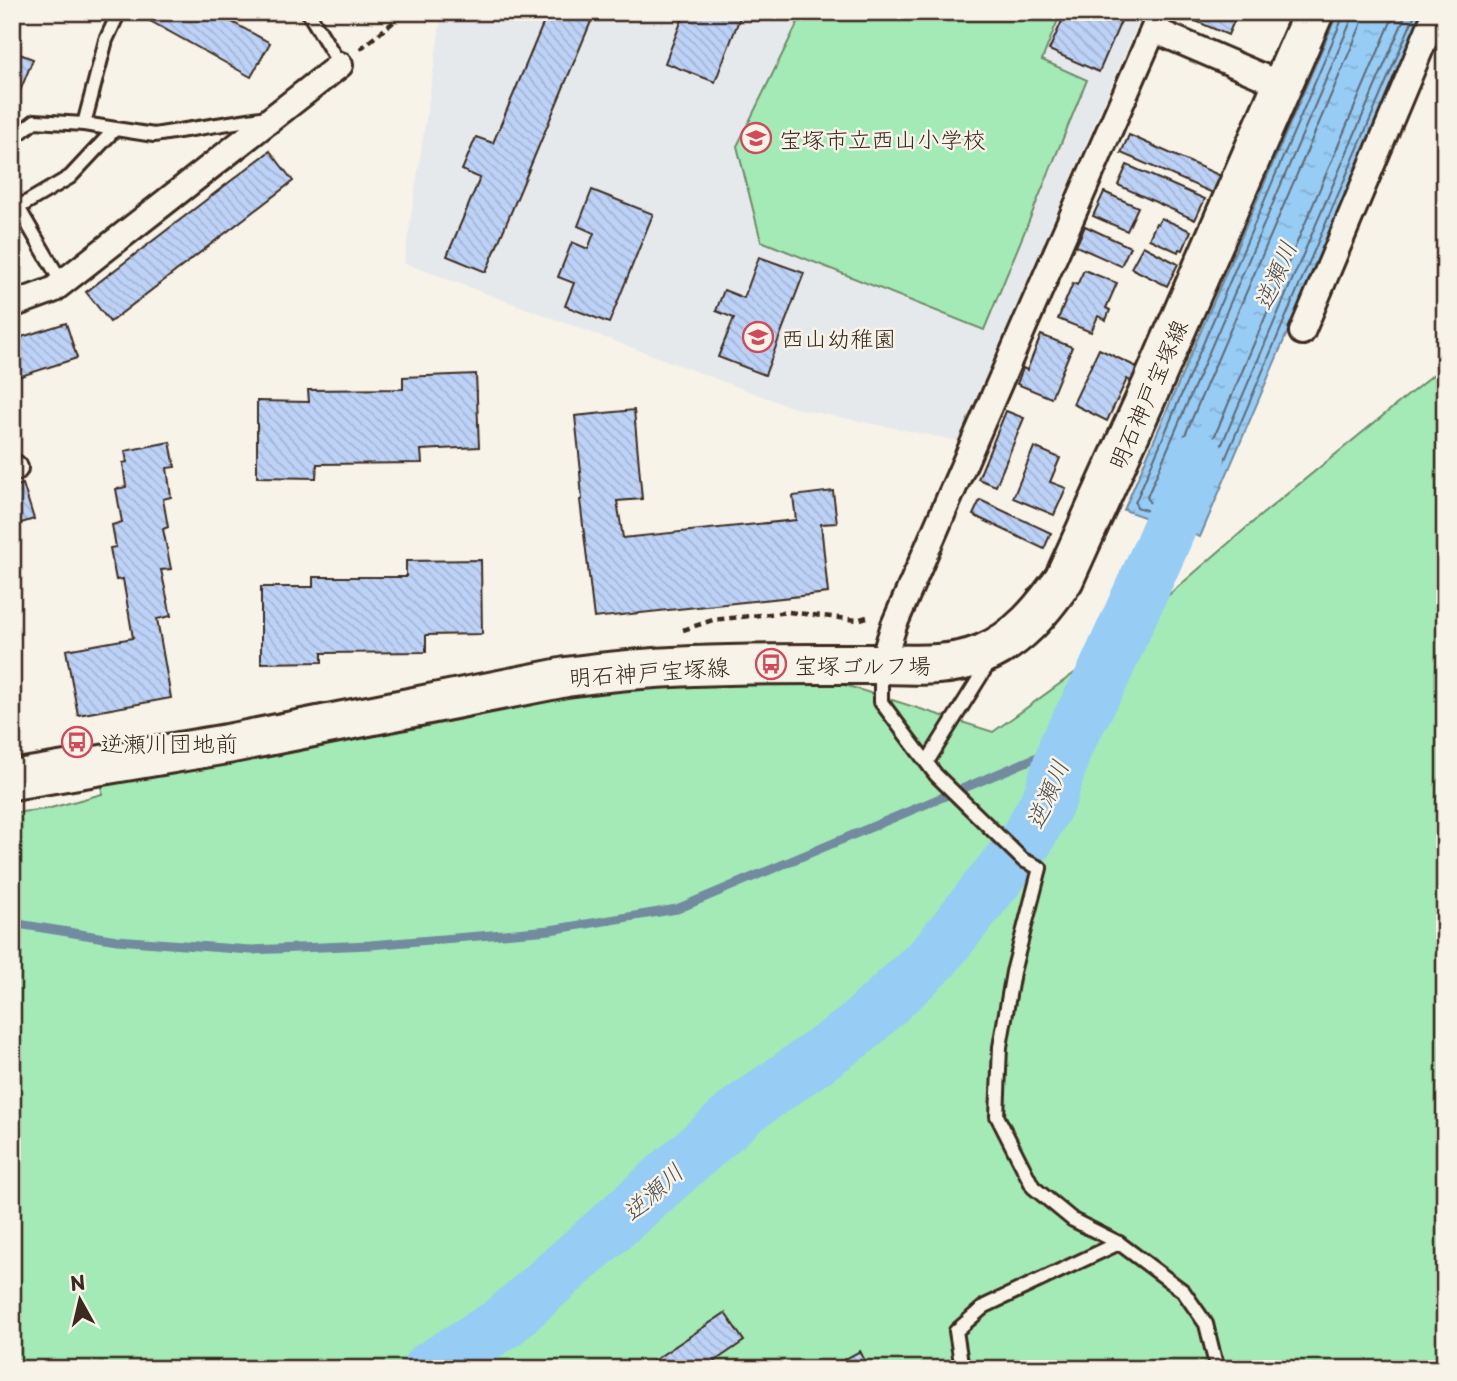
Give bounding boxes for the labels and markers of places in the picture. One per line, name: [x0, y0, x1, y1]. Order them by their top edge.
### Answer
school or university icon: 宝塚市立西山小学校: [739, 121, 773, 155]
place label: 宝塚市立西山小学校: [779, 121, 986, 156]
school or university icon: 西山幼稚園: [741, 320, 775, 354]
place label: 西山幼稚園: [781, 320, 896, 355]
bus stop icon: 宝塚ゴルフ場: [754, 647, 788, 681]
place label: 宝塚ゴルフ場: [794, 647, 931, 682]
bus stop icon: 逆瀬川団地前: [60, 725, 94, 759]
place label: 逆瀬川団地前: [100, 725, 238, 760]

